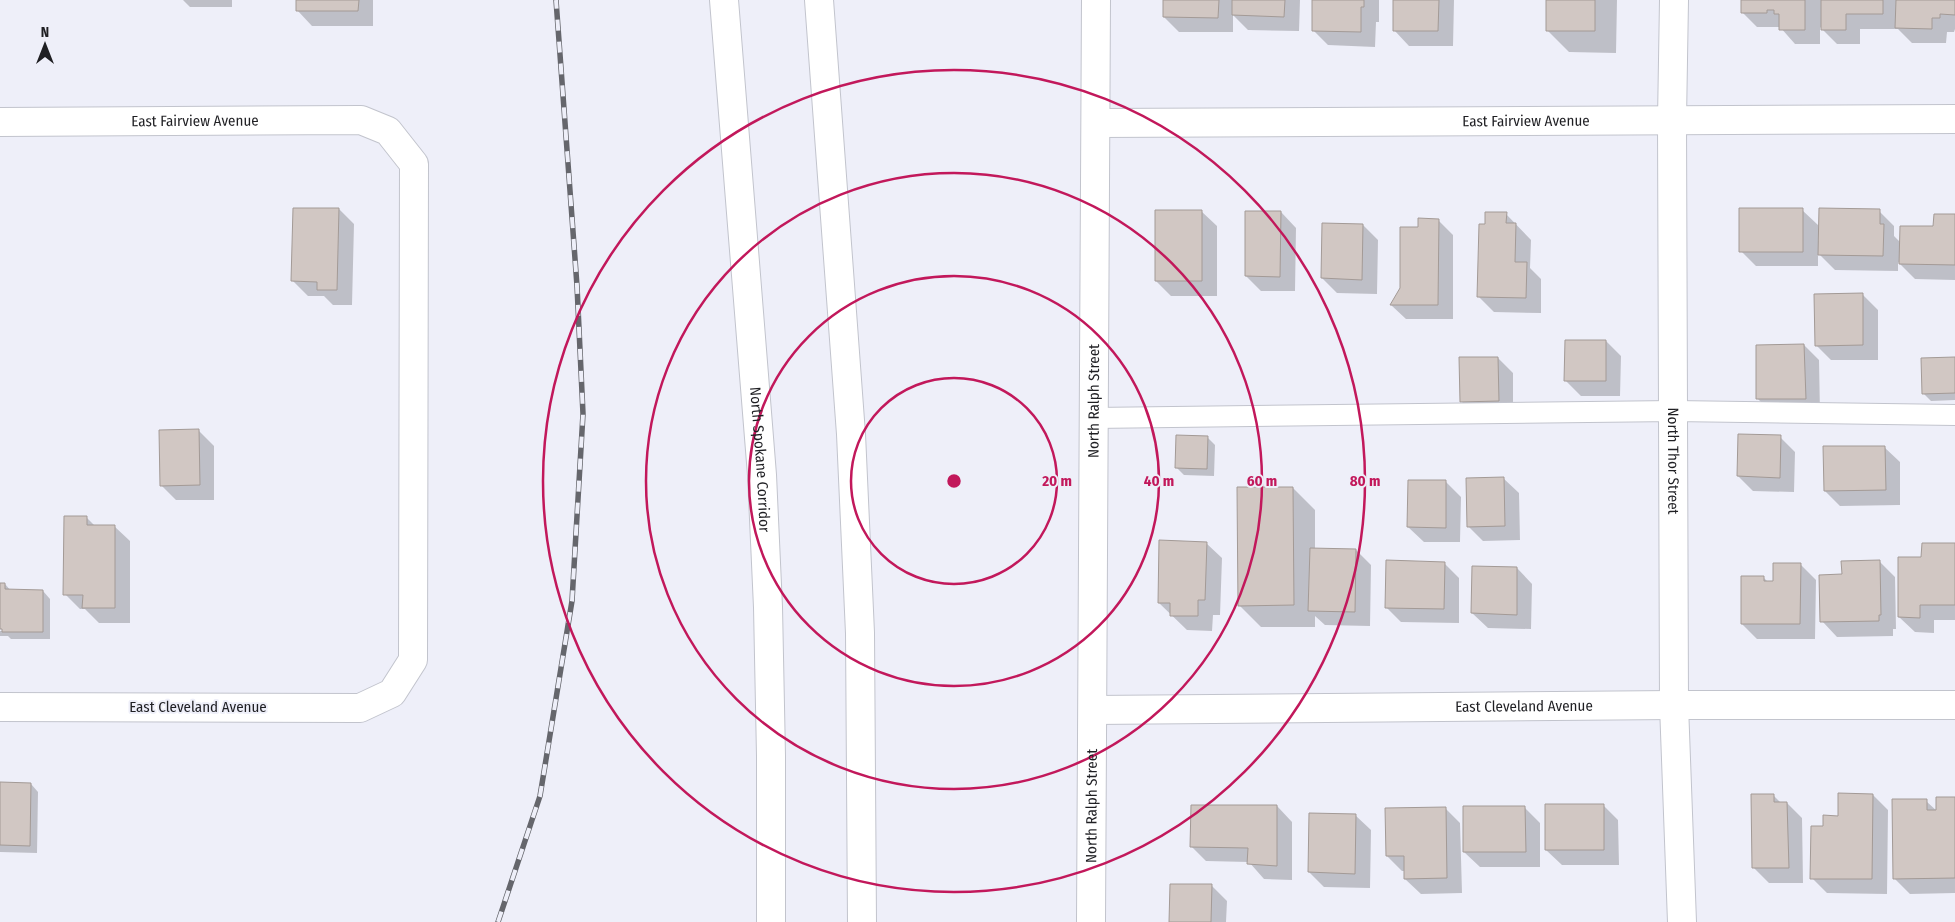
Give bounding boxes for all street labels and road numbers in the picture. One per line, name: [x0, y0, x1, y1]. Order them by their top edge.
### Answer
street label: East Fairview Avenue: [131, 112, 259, 130]
street label: East Fairview Avenue: [1462, 112, 1590, 130]
street label: North Ralph Street: [1085, 344, 1103, 458]
street label: North Spokane Corridor: [746, 386, 774, 533]
street label: North Thor Street: [1664, 407, 1682, 515]
street label: East Cleveland Avenue: [1455, 697, 1593, 716]
street label: East Cleveland Avenue: [129, 698, 267, 716]
street label: North Ralph Street: [1082, 749, 1101, 863]

